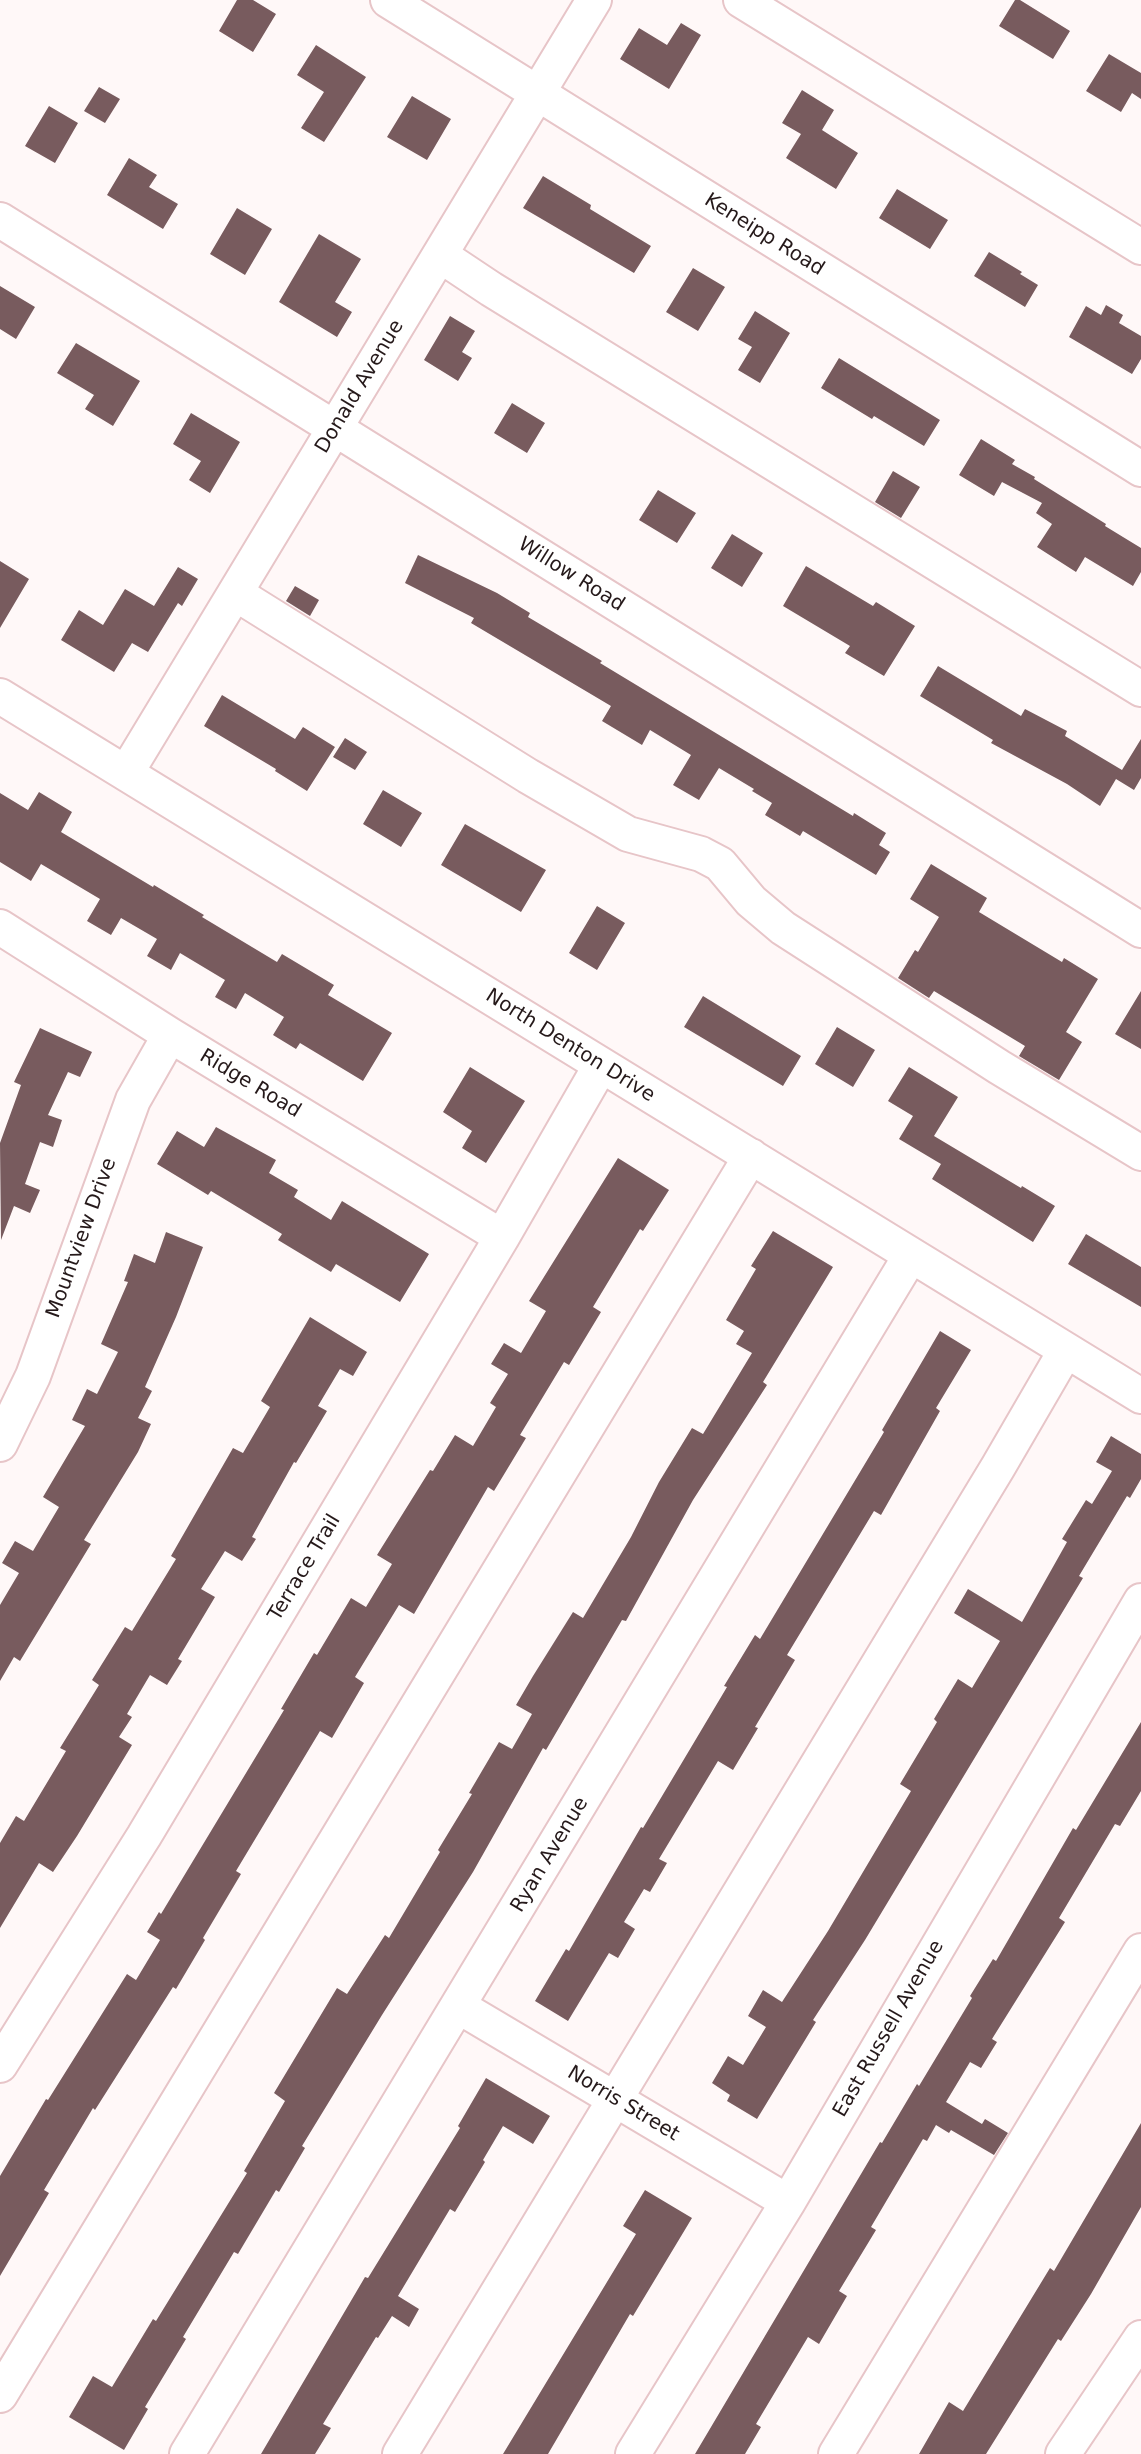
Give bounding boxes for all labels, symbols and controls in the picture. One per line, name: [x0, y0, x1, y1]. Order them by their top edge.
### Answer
street label: Keneipp Road: [700, 189, 828, 281]
street label: Donald Avenue: [311, 316, 409, 458]
street label: Willow Road: [513, 533, 629, 617]
street label: North Denton Drive: [481, 984, 659, 1108]
street label: Ridge Road: [195, 1044, 305, 1124]
street label: Mountview Drive: [42, 1155, 122, 1321]
street label: Terrace Trail: [264, 1510, 346, 1626]
street label: Ryan Avenue: [506, 1793, 594, 1917]
street label: East Russell Avenue: [829, 1936, 949, 2122]
street label: Norris Street: [563, 2061, 683, 2147]

